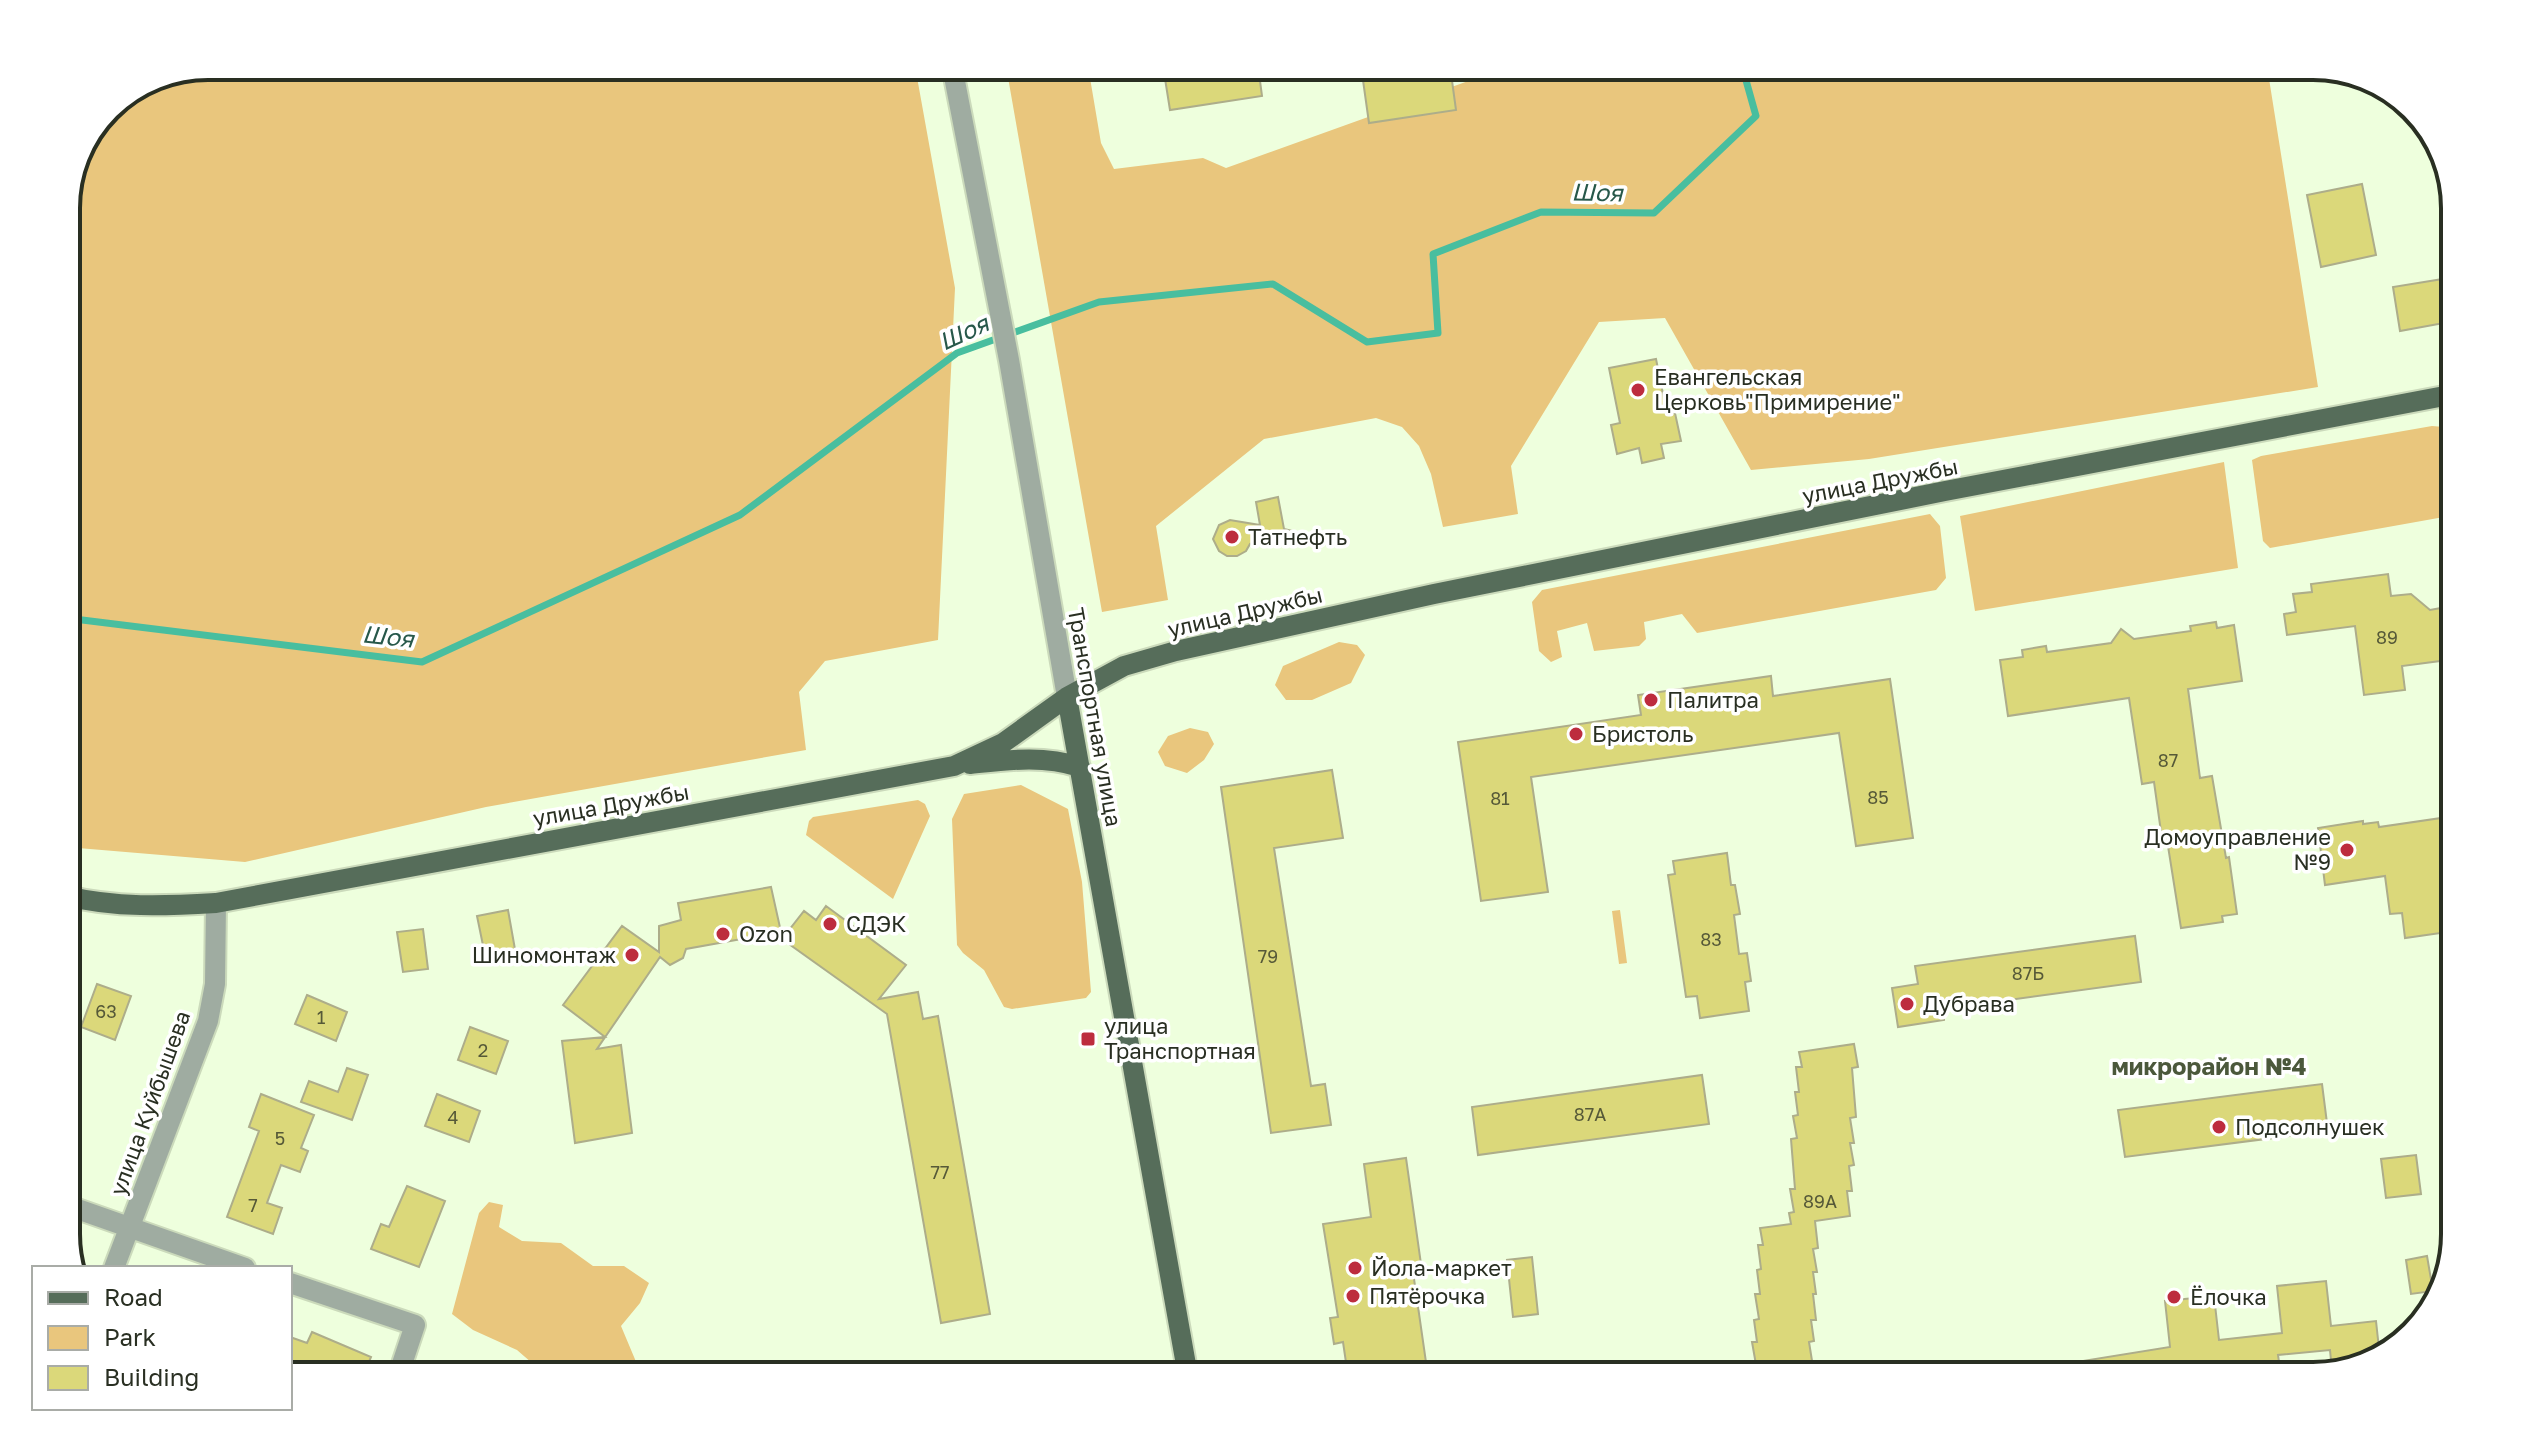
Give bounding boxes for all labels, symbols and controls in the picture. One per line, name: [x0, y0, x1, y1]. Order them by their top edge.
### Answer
water label: Шоя: [1571, 177, 1624, 206]
water label: Шоя: [934, 307, 994, 356]
place label: Евангельская Церковь"Примирение": [1654, 363, 1901, 415]
marker: Евангельская Церковь"Примирение": [1629, 381, 1647, 399]
street label: улица Дружбы: [1800, 452, 1960, 509]
place label: Татнефть: [1248, 523, 1347, 550]
marker: Татнефть: [1223, 528, 1241, 546]
street label: улица Дружбы: [1165, 581, 1325, 642]
street label: Транспортная улица: [1063, 605, 1128, 829]
water label: Шоя: [361, 618, 417, 653]
house number: 89: [2376, 626, 2398, 648]
place label: Палитра: [1667, 686, 1759, 713]
marker: Палитра: [1642, 691, 1660, 709]
place label: Бристоль: [1592, 720, 1694, 747]
marker: Бристоль: [1567, 725, 1585, 743]
house number: 87: [2158, 749, 2178, 771]
street label: улица Дружбы: [531, 777, 691, 832]
house number: 85: [1867, 786, 1889, 808]
house number: 81: [1490, 787, 1510, 809]
place label: Домоуправление №9: [2144, 823, 2331, 875]
marker: Домоуправление №9: [2338, 841, 2356, 859]
place label: СДЭК: [846, 910, 907, 937]
marker: СДЭК: [821, 915, 839, 933]
place label: Ozon: [739, 920, 793, 947]
marker: Ozon: [714, 925, 732, 943]
house number: 83: [1700, 928, 1722, 950]
place label: Шиномонтаж: [472, 941, 616, 968]
house number: 79: [1258, 945, 1278, 967]
marker: Шиномонтаж: [623, 946, 641, 964]
house number: 87Б: [2012, 962, 2044, 984]
place label: Дубрава: [1923, 990, 2015, 1017]
marker: Дубрава: [1898, 995, 1916, 1013]
house number: 63: [95, 1000, 117, 1022]
house number: 1: [317, 1006, 326, 1028]
street label: улица Куйбышева: [104, 1007, 196, 1199]
place label: улица Транспортная: [1104, 1012, 1256, 1064]
marker: улица Транспортная: [1079, 1030, 1097, 1048]
house number: 2: [478, 1039, 488, 1061]
district label: микрорайон №4: [2112, 1051, 2307, 1080]
house number: 87А: [1574, 1103, 1606, 1125]
house number: 4: [448, 1106, 459, 1128]
place label: Подсолнушек: [2235, 1113, 2385, 1140]
marker: Подсолнушек: [2210, 1118, 2228, 1136]
house number: 5: [275, 1127, 285, 1149]
house number: 77: [930, 1161, 950, 1183]
house number: 89А: [1803, 1190, 1837, 1212]
house number: 7: [248, 1194, 258, 1216]
place label: Йола-маркет: [1371, 1254, 1512, 1281]
marker: Йола-маркет: [1346, 1259, 1364, 1277]
legend: [32, 1266, 292, 1410]
text: Road: [104, 1282, 163, 1311]
place label: Пятёрочка: [1369, 1282, 1485, 1309]
place label: Ёлочка: [2190, 1283, 2267, 1310]
marker: Пятёрочка: [1344, 1287, 1362, 1305]
marker: Ёлочка: [2165, 1288, 2183, 1306]
text: Park: [104, 1322, 156, 1351]
text: Building: [104, 1362, 199, 1391]

